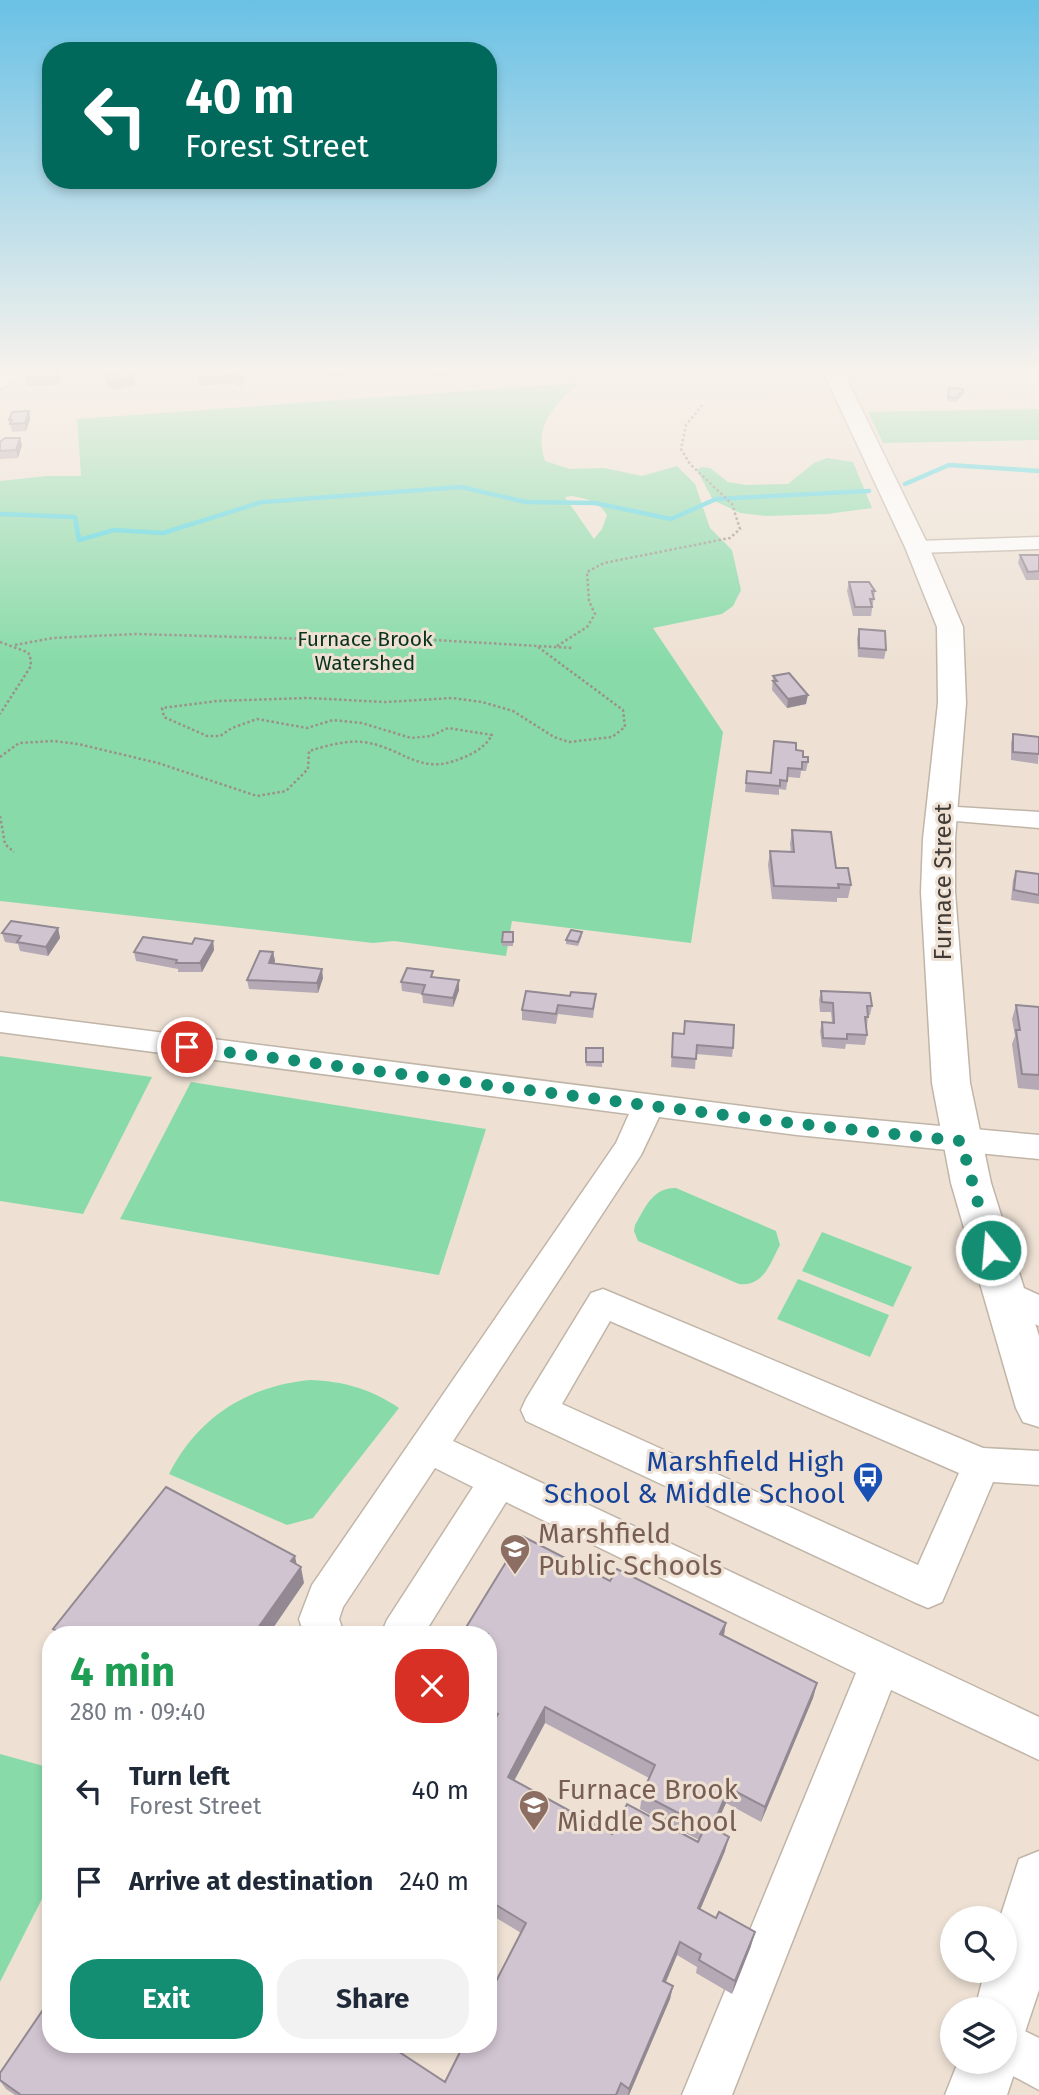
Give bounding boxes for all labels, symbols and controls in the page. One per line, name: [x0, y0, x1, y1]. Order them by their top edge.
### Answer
text: 40 m: [185, 67, 294, 126]
icon: left: [70, 70, 161, 161]
text: Forest Street: [185, 127, 369, 165]
park label: Furnace Brook Watershed: [297, 626, 433, 676]
street label: Furnace Street: [929, 803, 957, 960]
pin: [157, 1017, 217, 1077]
icon: arrive: [168, 1028, 206, 1066]
position arrow: [954, 1213, 1028, 1287]
place label: Marshfield High School & Middle School: [544, 1445, 845, 1510]
bus stop icon: Marshfield High School & Middle School: [851, 1460, 885, 1504]
place label: Marshfield Public Schools: [538, 1517, 722, 1582]
school or university icon: Marshfield Public Schools: [498, 1532, 532, 1576]
text: 4 min: [70, 1647, 175, 1697]
button: close: [395, 1649, 469, 1723]
text: 280 m · 09:40: [70, 1698, 206, 1726]
text: Turn left: [129, 1761, 230, 1792]
icon: left: [70, 1772, 108, 1810]
place label: Furnace Brook Middle School: [557, 1773, 739, 1838]
text: 40 m: [411, 1775, 469, 1806]
school or university icon: Furnace Brook Middle School: [517, 1788, 551, 1832]
text: Forest Street: [129, 1792, 261, 1820]
icon: arrive: [70, 1863, 108, 1901]
text: Arrive at destination: [129, 1866, 373, 1897]
text: 240 m: [399, 1866, 469, 1897]
map controls: [940, 1906, 1017, 2074]
button: search: [940, 1906, 1017, 1983]
button: Exit: [70, 1959, 263, 2039]
button: Share: [277, 1959, 469, 2039]
button: layers: [940, 1997, 1017, 2074]

